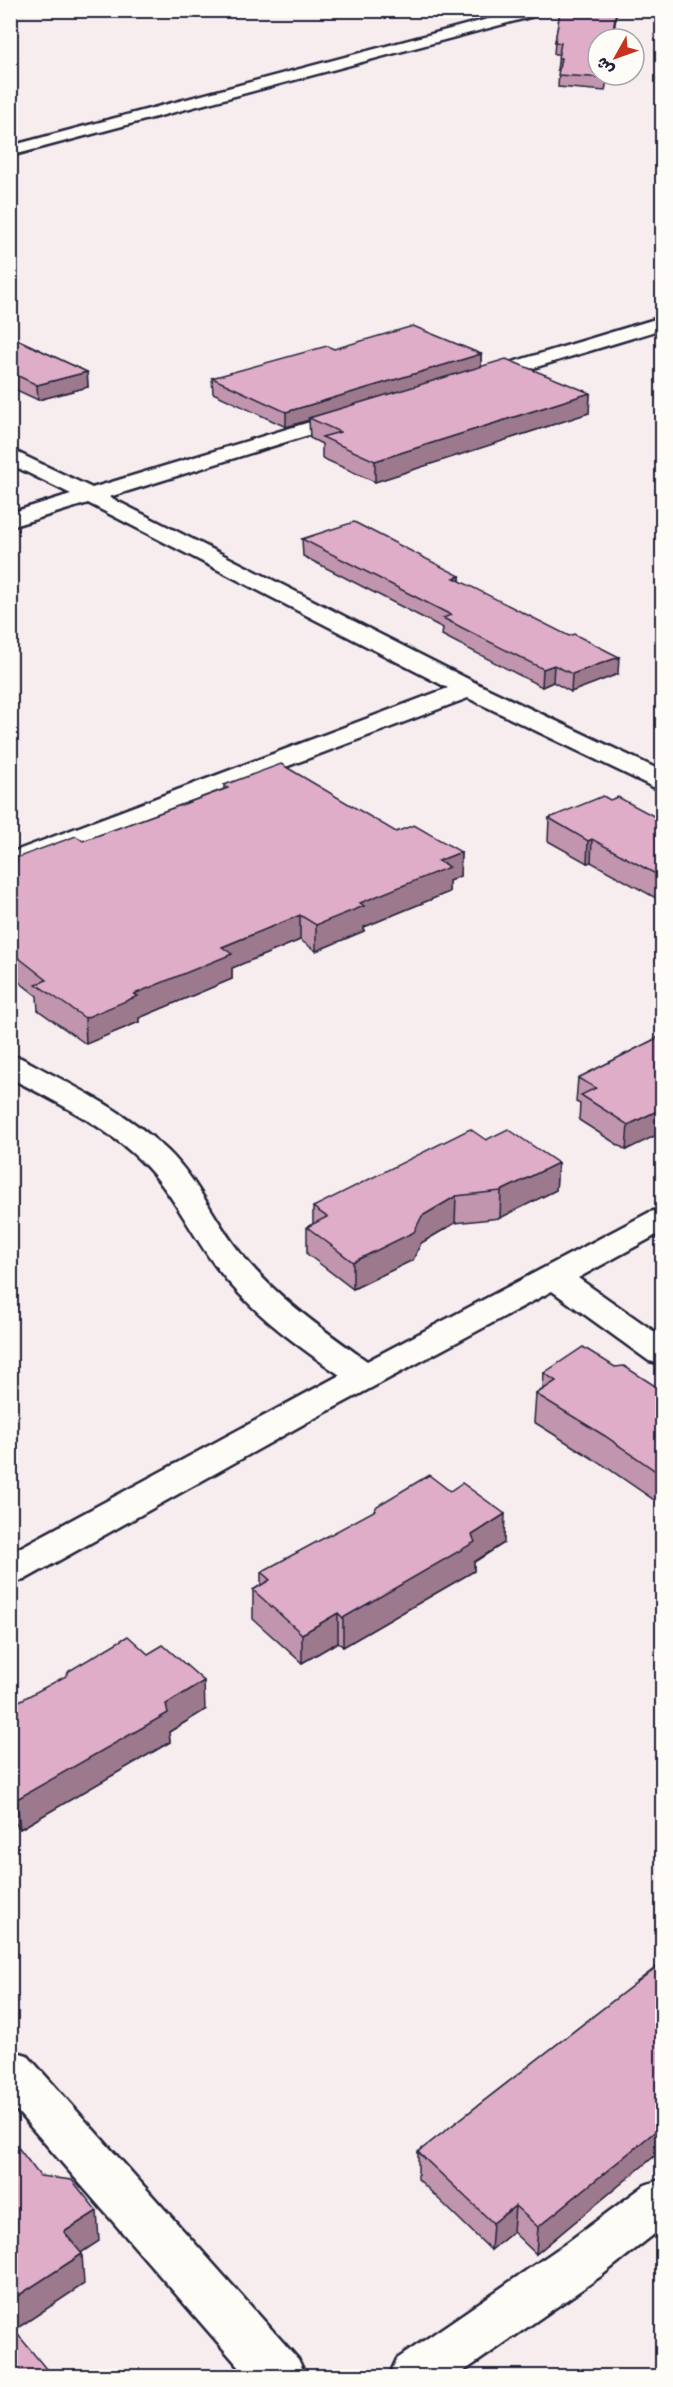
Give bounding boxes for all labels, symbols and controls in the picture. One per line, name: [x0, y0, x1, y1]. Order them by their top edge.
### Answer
north arrow: [586, 27, 646, 87]
text: ش: [592, 53, 618, 79]

